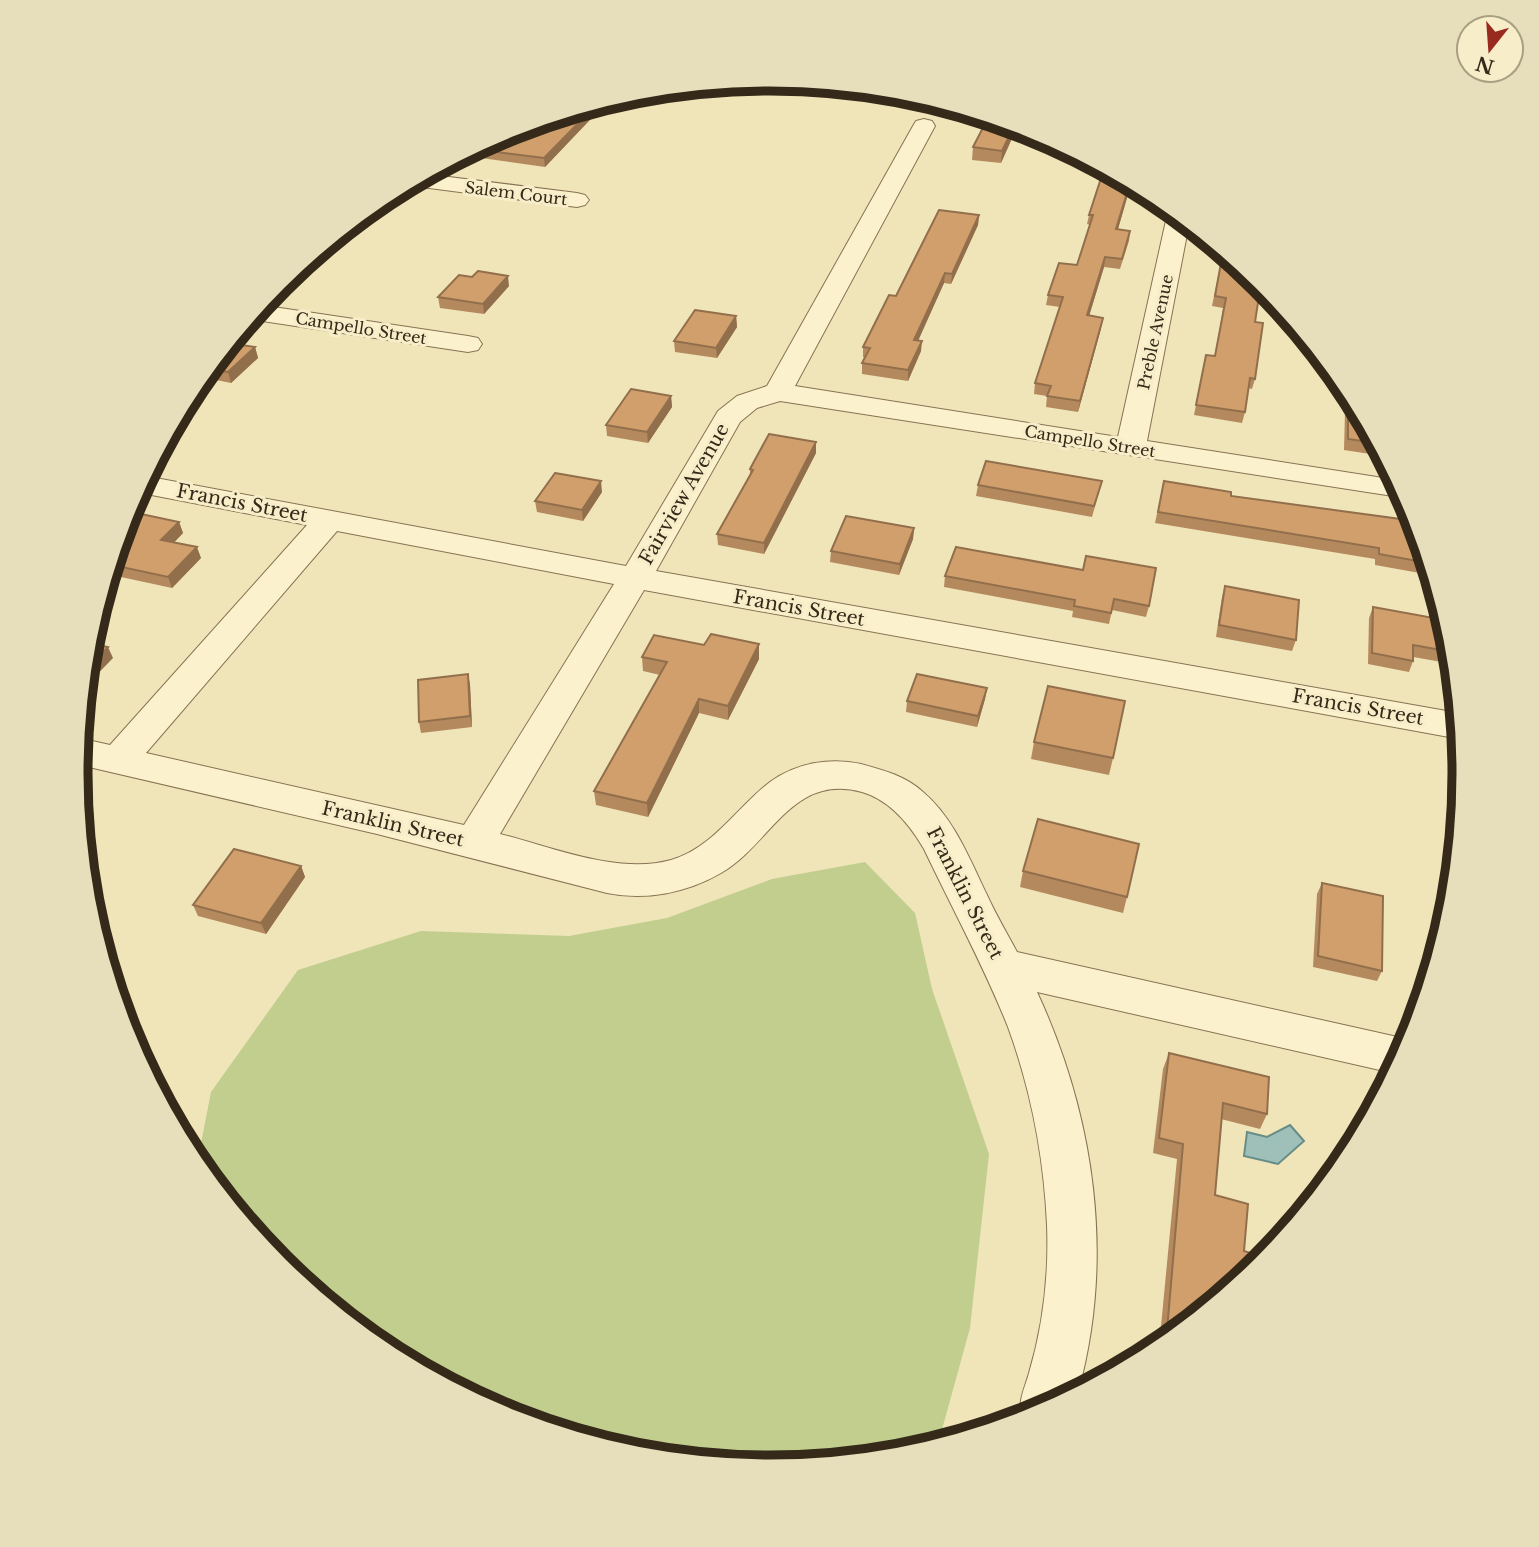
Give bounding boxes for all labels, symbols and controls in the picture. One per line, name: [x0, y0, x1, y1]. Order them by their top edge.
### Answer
north arrow: [1455, 14, 1525, 84]
text: N: [1473, 51, 1497, 78]
street label: Salem Court: [464, 177, 568, 209]
street label: Preble Avenue: [1133, 273, 1177, 391]
street label: Campello Street: [294, 308, 428, 348]
street label: Fairview Avenue: [634, 419, 734, 569]
street label: Campello Street: [1023, 421, 1157, 461]
street label: Francis Street: [174, 479, 310, 527]
street label: Francis Street: [731, 585, 867, 631]
street label: Francis Street: [1290, 684, 1426, 730]
street label: Franklin Street: [320, 796, 467, 852]
street label: Franklin Street: [922, 823, 1009, 964]

